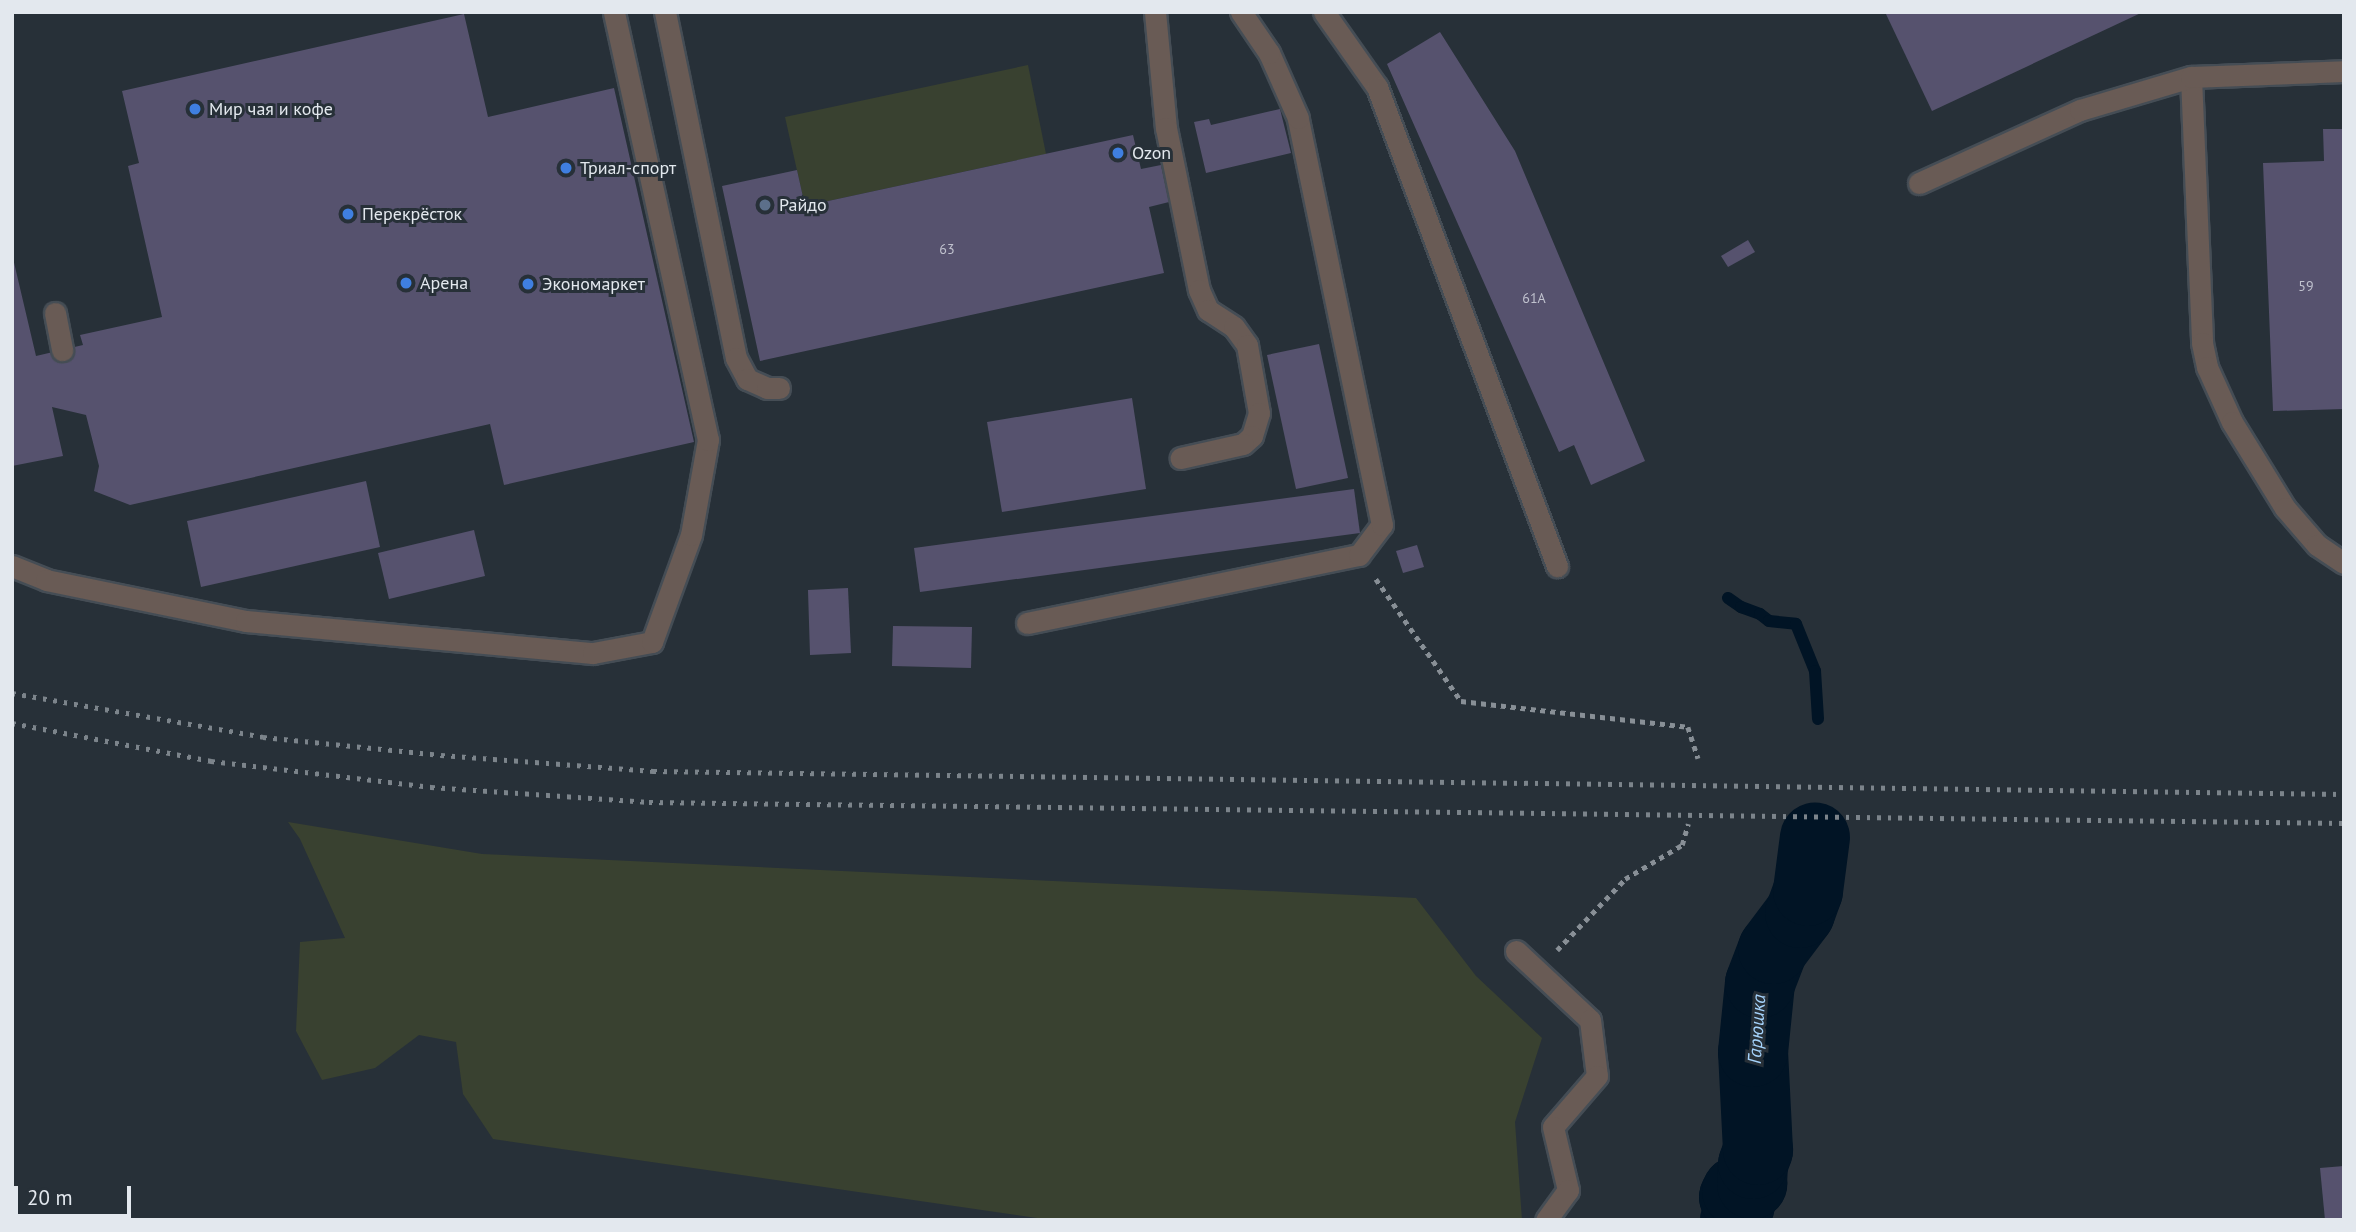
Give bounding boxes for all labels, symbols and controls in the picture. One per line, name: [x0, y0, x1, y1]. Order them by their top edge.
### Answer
place label: Мир чая и кофе: [209, 98, 333, 120]
marker: Мир чая и кофе: [187, 101, 203, 117]
place label: Ozon: [1132, 142, 1171, 164]
marker: Ozon: [1110, 145, 1126, 161]
place label: Триал-спорт: [580, 157, 676, 179]
marker: Триал-спорт: [558, 160, 574, 176]
place label: Райдо: [779, 194, 827, 216]
marker: Райдо: [757, 197, 773, 213]
place label: Перекрёсток: [362, 203, 462, 225]
marker: Перекрёсток: [340, 206, 356, 222]
house number: 63: [939, 241, 955, 257]
place label: Арена: [420, 272, 468, 294]
place label: Экономаркет: [542, 273, 645, 295]
marker: Арена: [398, 275, 414, 291]
marker: Экономаркет: [520, 276, 536, 292]
house number: 59: [2298, 278, 2314, 294]
house number: 61А: [1522, 290, 1546, 306]
water label: Гарюшка: [1743, 993, 1771, 1065]
scale bar: [18, 1172, 135, 1216]
text: 20 m: [27, 1184, 73, 1211]

